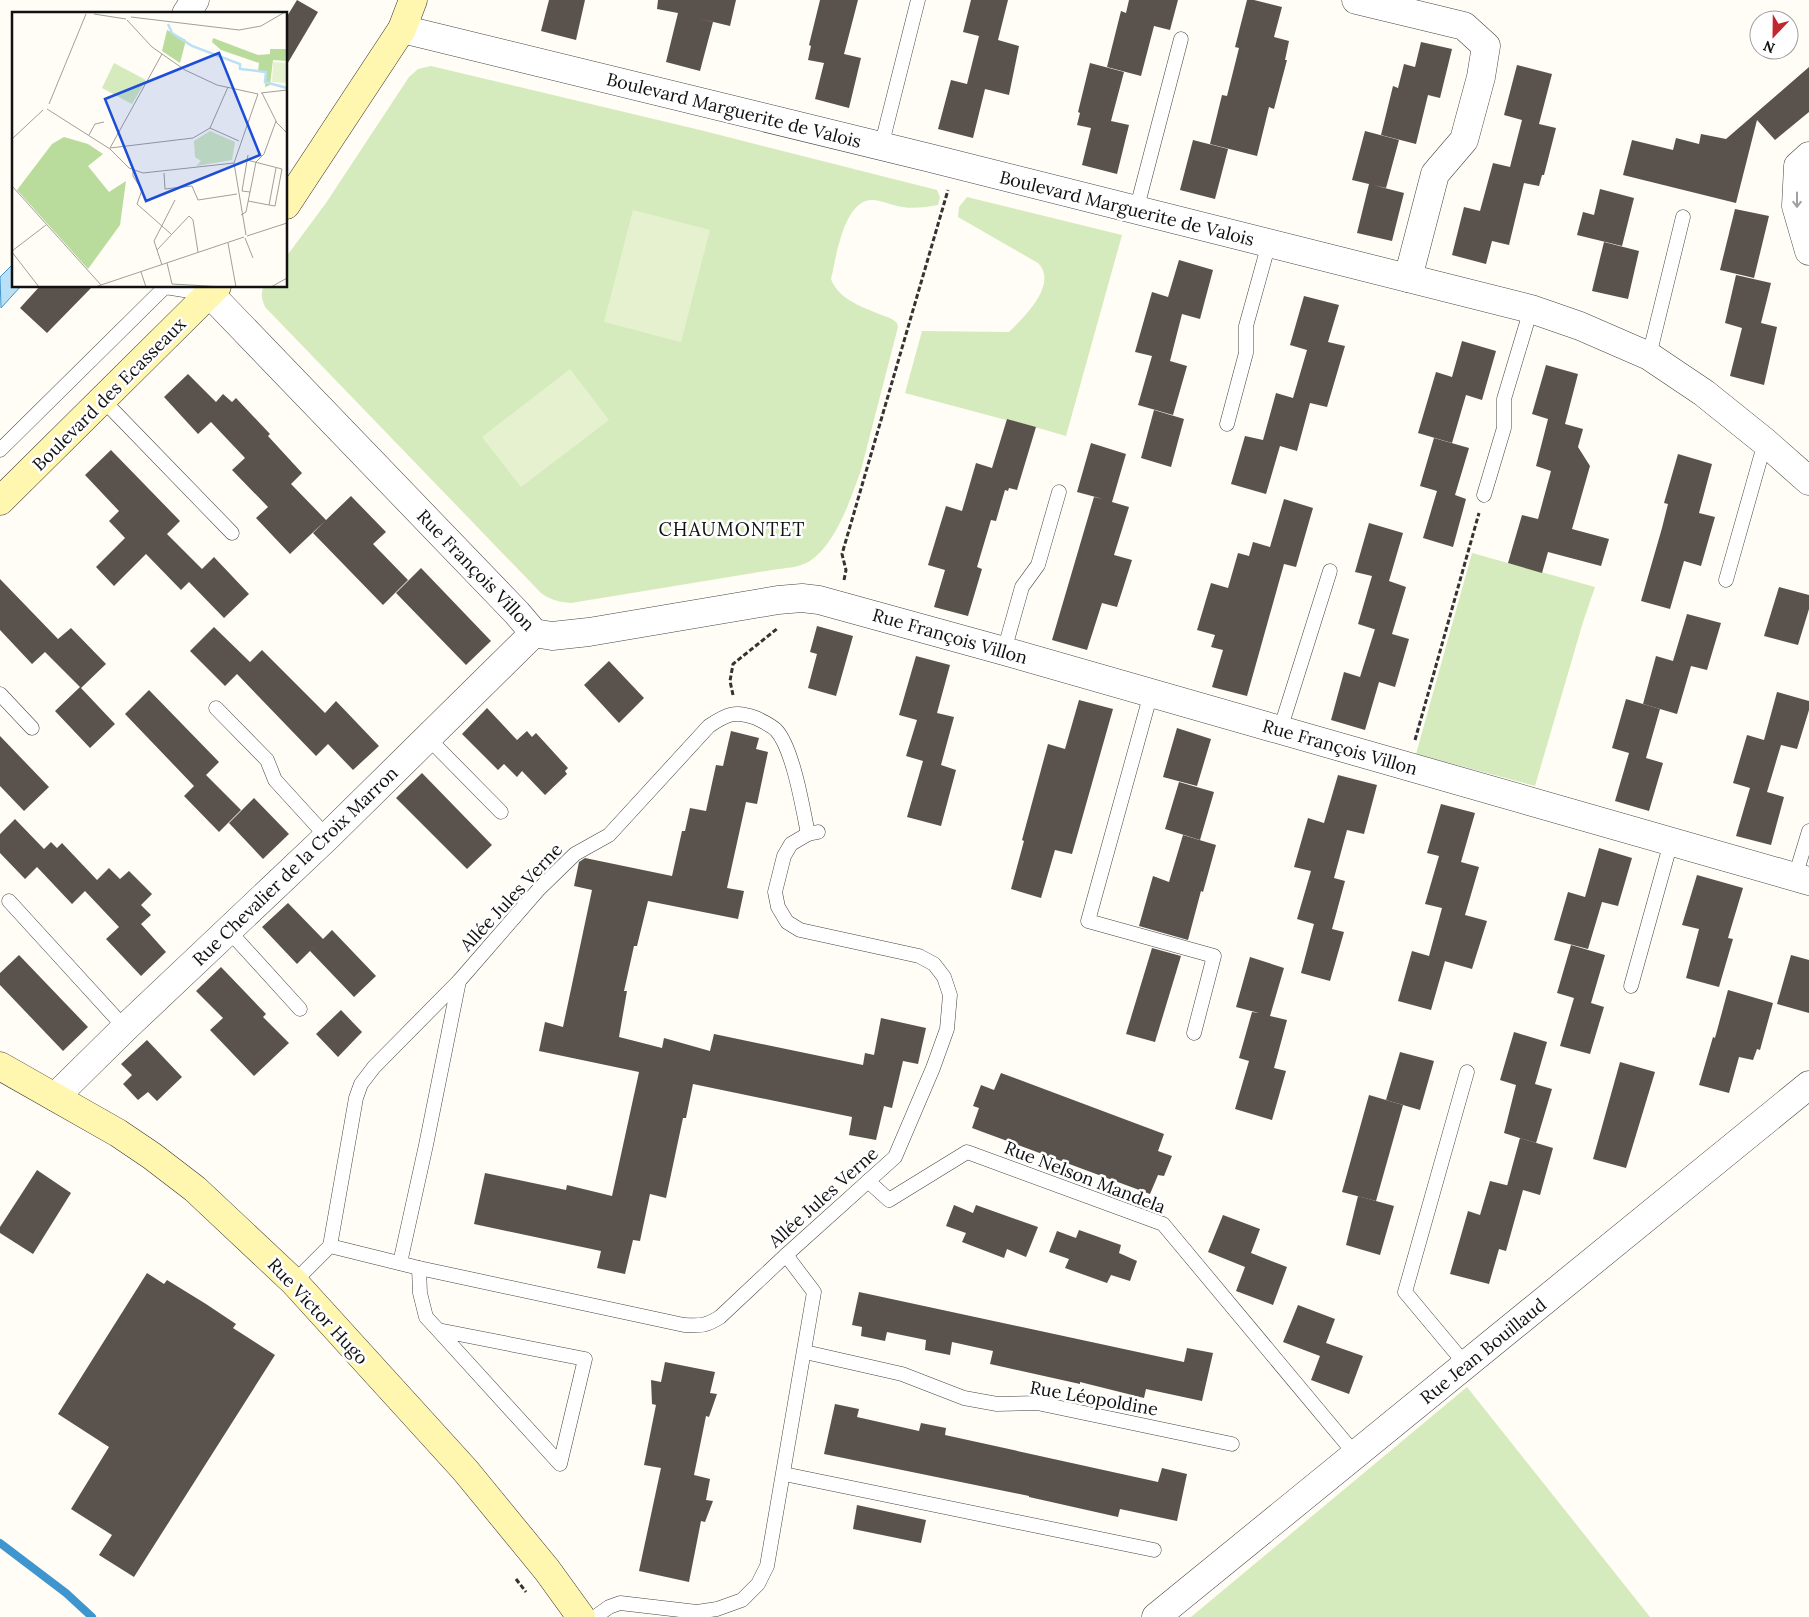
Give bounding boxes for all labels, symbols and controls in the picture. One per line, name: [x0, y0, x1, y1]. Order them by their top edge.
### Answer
north arrow: [1749, 10, 1799, 60]
inset map: [12, 12, 288, 288]
text: N: [1761, 37, 1778, 57]
street label: Boulevard Marguerite de Valois: [604, 67, 864, 153]
street label: Boulevard Marguerite de Valois: [997, 165, 1257, 251]
one-way arrow: [1792, 191, 1802, 207]
street label: Boulevard des Ecasseaux: [27, 312, 191, 476]
street label: Rue François Villon: [412, 504, 540, 636]
district label: CHAUMONTET: [659, 517, 805, 541]
street label: Rue François Villon: [870, 603, 1030, 669]
street label: Rue François Villon: [1260, 714, 1420, 780]
street label: Rue Chevalier de la Croix Marron: [187, 761, 403, 970]
street label: Allée Jules Verne: [454, 838, 567, 957]
street label: Rue Nelson Mandela: [1001, 1136, 1169, 1218]
street label: Allée Jules Verne: [763, 1142, 883, 1253]
street label: Rue Victor Hugo: [263, 1253, 373, 1369]
street label: Rue Jean Bouillaud: [1415, 1293, 1551, 1409]
street label: Rue Léopoldine: [1028, 1375, 1160, 1421]

